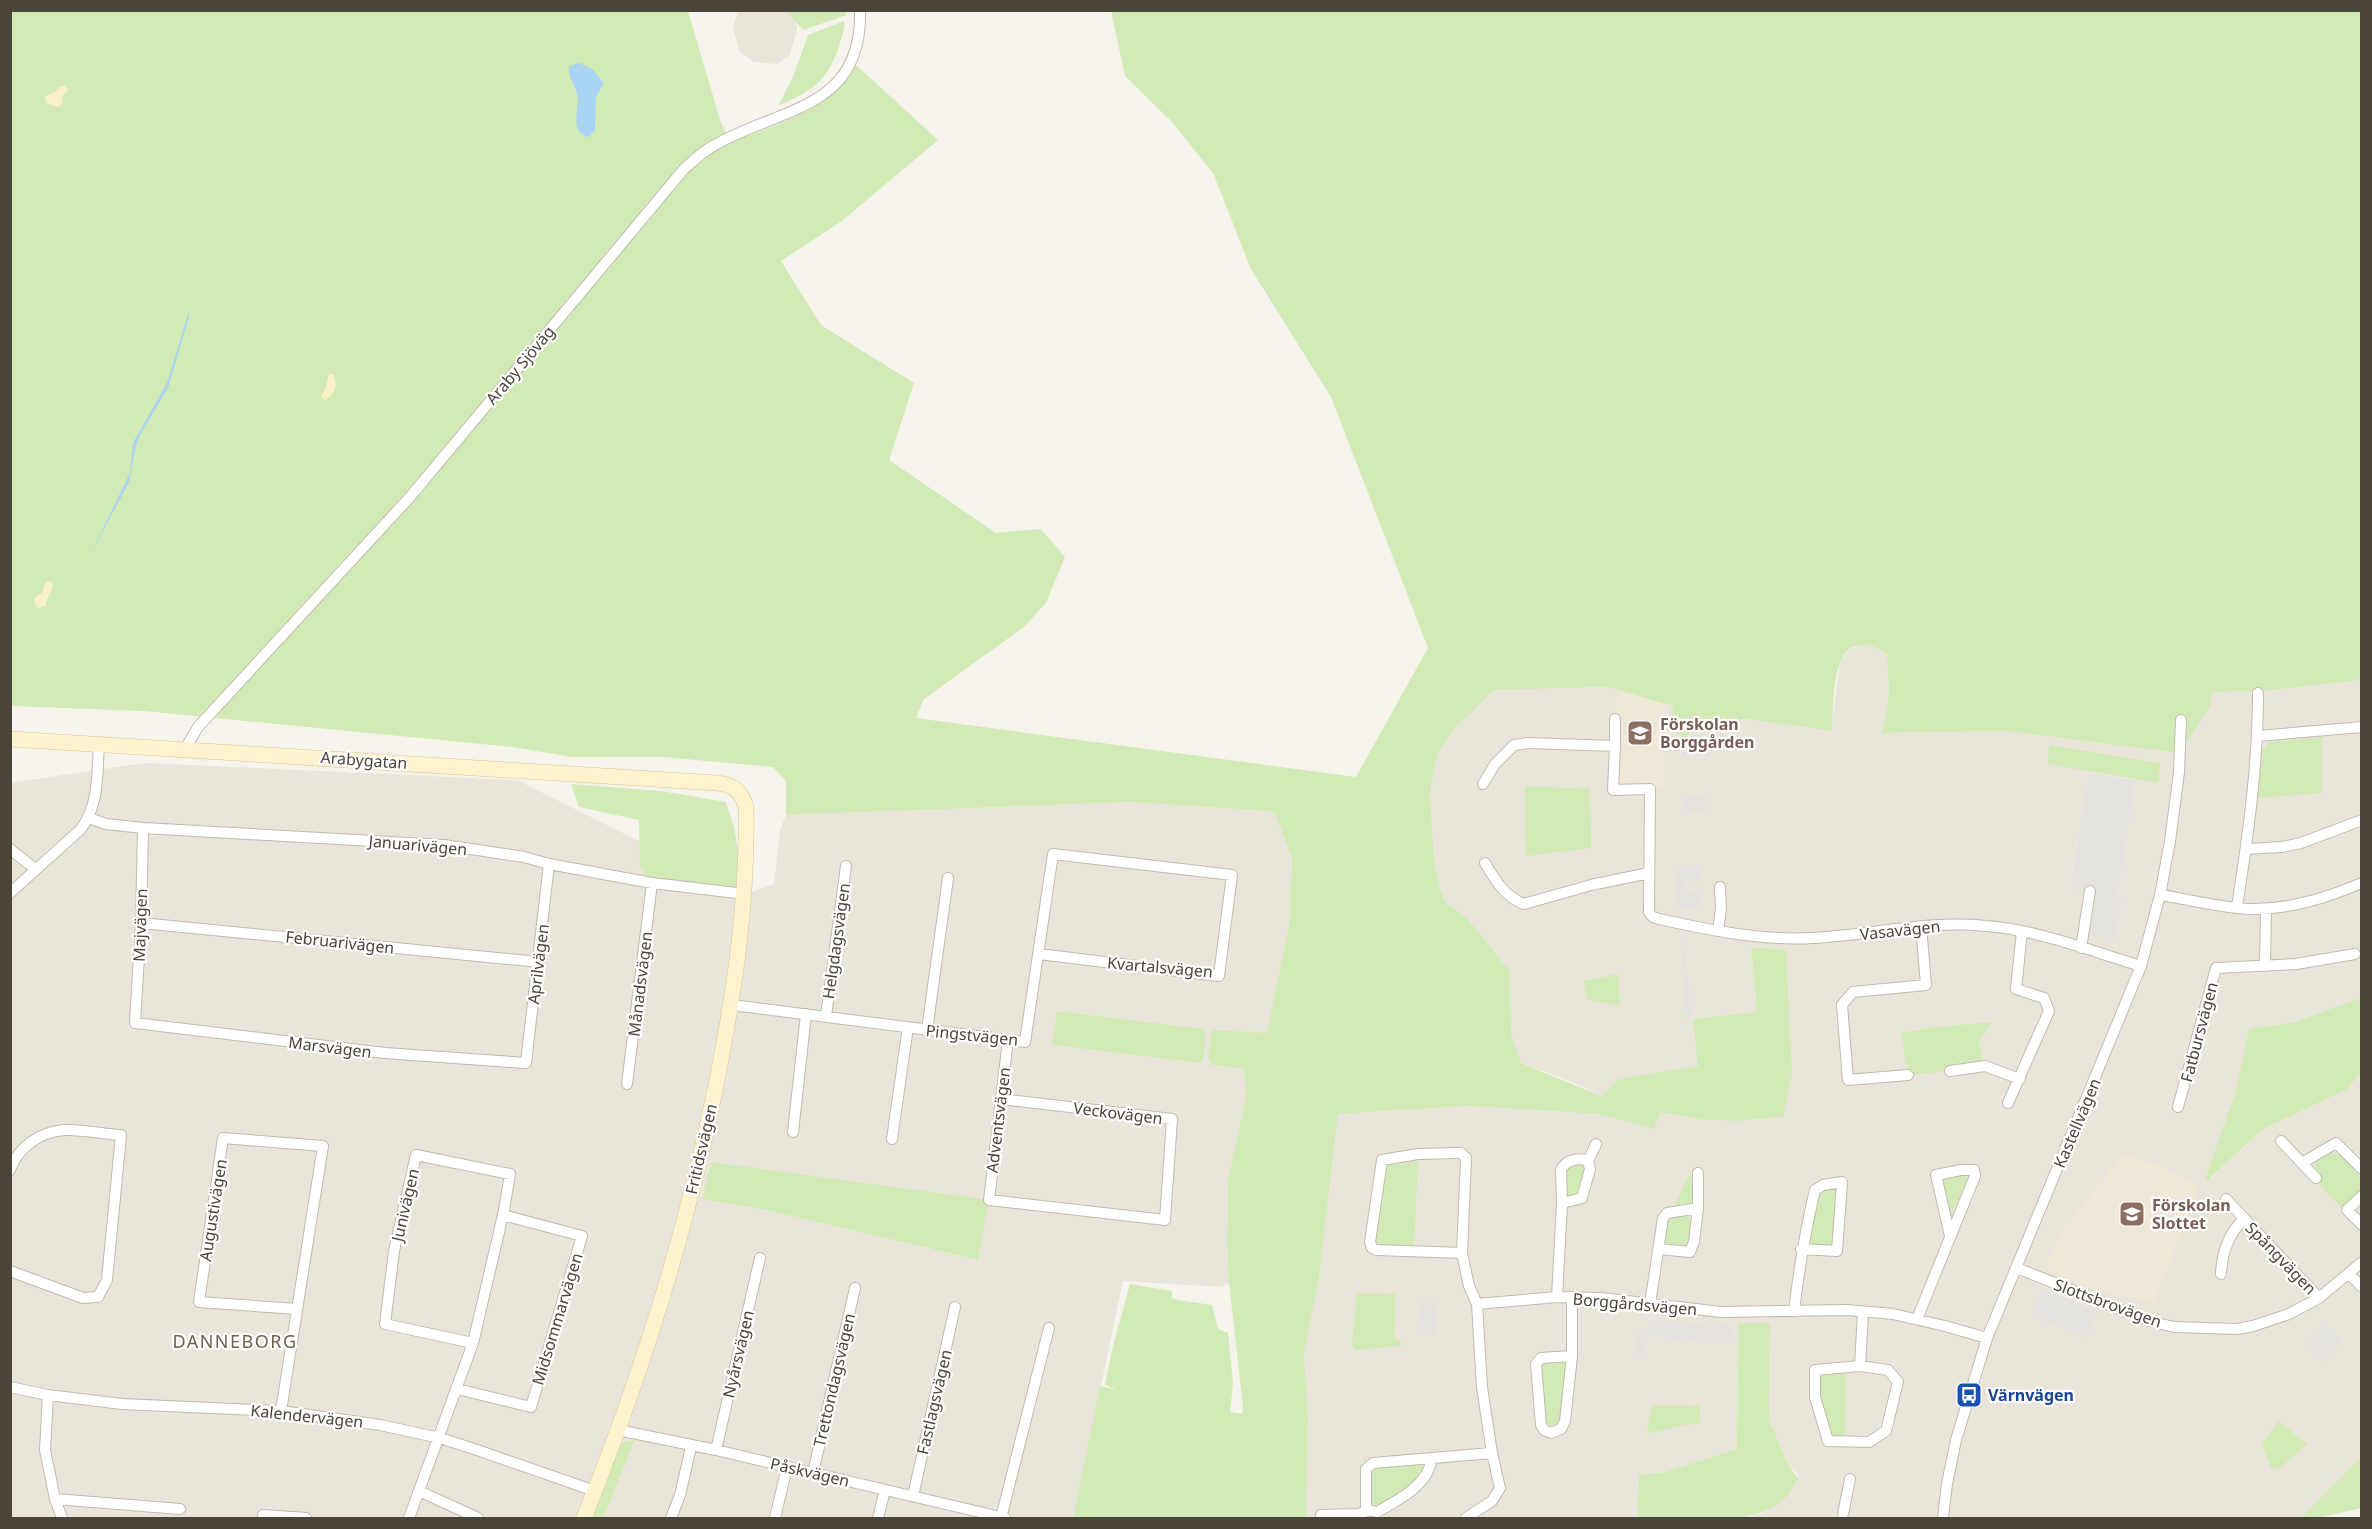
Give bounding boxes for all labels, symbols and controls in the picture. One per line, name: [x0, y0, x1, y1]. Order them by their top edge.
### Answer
street label: Araby Sjöväg: [481, 321, 559, 409]
place label: Förskolan Borggården: [1660, 713, 1754, 753]
school or university icon: Förskolan Borggården: [1625, 718, 1655, 748]
street label: Arabygatan: [320, 746, 408, 774]
street label: Januarivägen: [366, 830, 468, 860]
street label: Helgdagsvägen: [817, 882, 855, 1000]
street label: Majvägen: [128, 888, 152, 962]
street label: Vasavägen: [1859, 915, 1941, 945]
street label: Aprilvägen: [522, 923, 554, 1005]
street label: Februarivägen: [285, 925, 395, 959]
street label: Månadsvägen: [623, 930, 657, 1038]
street label: Kvartalsvägen: [1106, 951, 1214, 983]
street label: Fatbursvägen: [2175, 979, 2223, 1085]
street label: Pingstvägen: [925, 1019, 1019, 1051]
street label: Marsvägen: [287, 1031, 373, 1063]
street label: Adventsvägen: [981, 1066, 1015, 1174]
street label: Kastellvägen: [2048, 1075, 2106, 1171]
street label: Veckovägen: [1072, 1097, 1164, 1129]
street label: Fritidsvägen: [680, 1102, 722, 1196]
street label: Augustivägen: [194, 1157, 232, 1263]
street label: Junivägen: [385, 1166, 424, 1246]
place label: Förskolan Slottet: [2152, 1194, 2231, 1234]
school or university icon: Förskolan Slottet: [2117, 1199, 2147, 1229]
street label: Spångvägen: [2241, 1217, 2321, 1299]
street label: Midsommarvägen: [526, 1250, 588, 1388]
street label: Slottsbrovägen: [2051, 1273, 2165, 1333]
street label: Borggårdsvägen: [1572, 1288, 1698, 1320]
street label: Nyårsvägen: [717, 1308, 759, 1400]
street label: Trettondagsvägen: [808, 1311, 860, 1449]
district label: DANNEBORG: [172, 1329, 298, 1353]
street label: Fastlagsvägen: [911, 1347, 957, 1457]
bus stop icon: Värnvägen: [1954, 1380, 1984, 1410]
place label: Värnvägen: [1988, 1384, 2074, 1406]
street label: Kalendervägen: [250, 1399, 364, 1433]
street label: Påskvägen: [768, 1452, 852, 1492]

